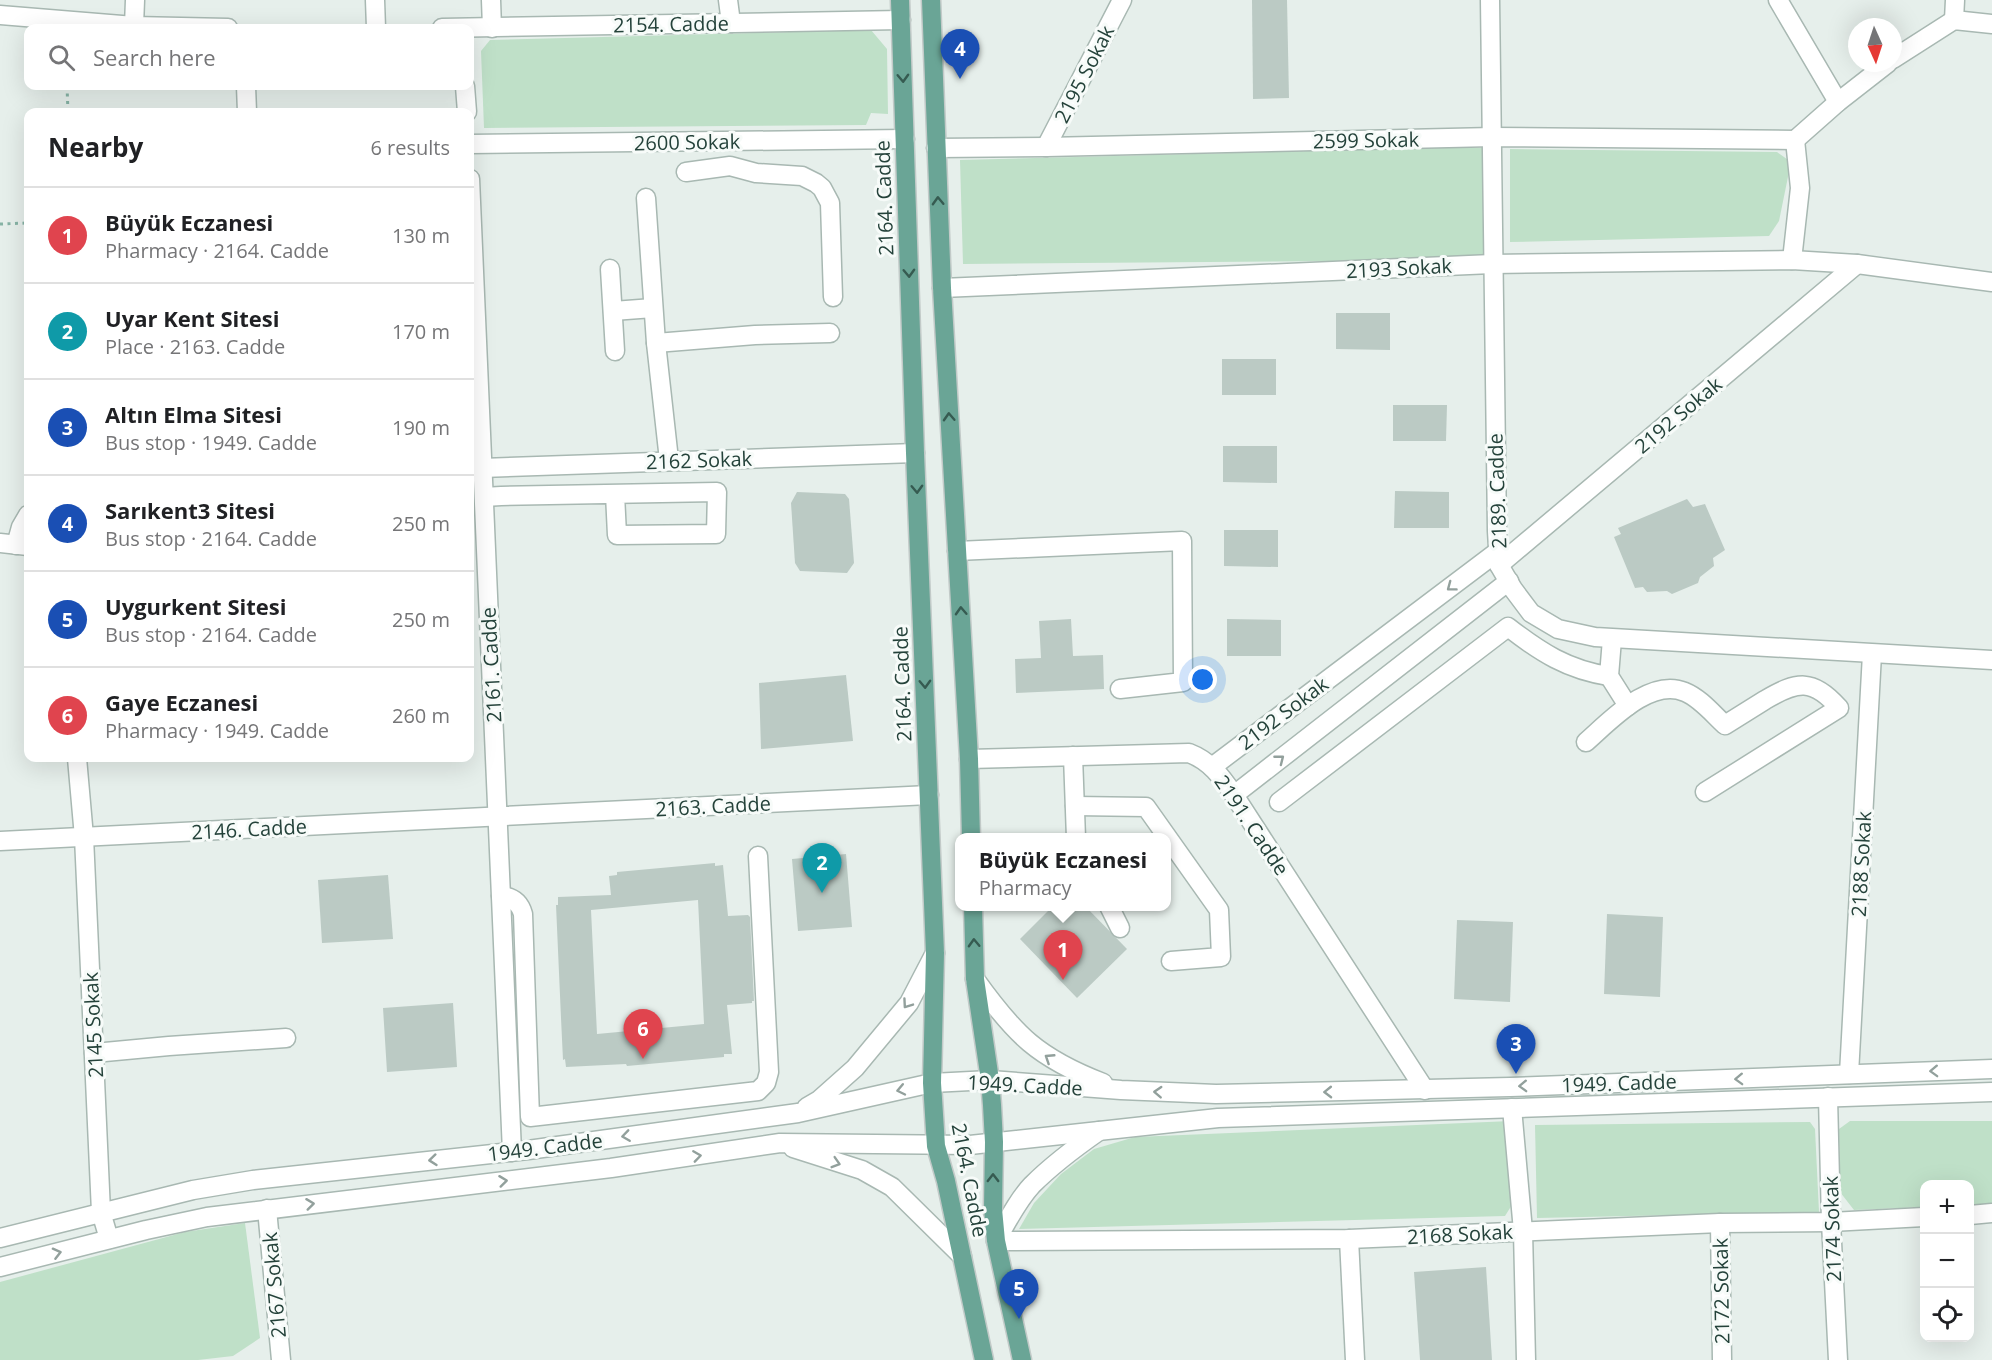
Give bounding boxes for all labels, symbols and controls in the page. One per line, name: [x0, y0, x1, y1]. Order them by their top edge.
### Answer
street label: 2154. Cadde: [613, 9, 729, 39]
north arrow: [1848, 18, 1902, 72]
street label: 2195 Sokak: [1048, 20, 1120, 127]
search box: [24, 24, 474, 90]
pin: 4: [940, 29, 980, 79]
icon: search: [45, 41, 78, 74]
text: Search here: [93, 42, 216, 72]
one-way arrow: [896, 74, 909, 83]
street label: 2599 Sokak: [1313, 126, 1420, 154]
street label: 2600 Sokak: [634, 128, 741, 156]
text: Nearby: [48, 129, 143, 165]
text: 6 results: [370, 134, 450, 161]
street label: 2164. Cadde: [868, 140, 900, 256]
one-way arrow: [932, 196, 945, 205]
text: Büyük Eczanesi: [105, 207, 273, 237]
text: 1: [62, 222, 73, 249]
text: 130 m: [392, 222, 450, 249]
text: Pharmacy · 2164. Cadde: [105, 237, 329, 264]
street label: 2193 Sokak: [1345, 252, 1453, 284]
one-way arrow: [903, 269, 915, 278]
text: Uyar Kent Sitesi: [105, 303, 280, 333]
text: 2: [62, 318, 73, 345]
text: 170 m: [392, 318, 450, 345]
text: Place · 2163. Cadde: [105, 333, 285, 360]
street label: 2192 Sokak: [1629, 370, 1728, 459]
text: Altın Elma Sitesi: [105, 399, 282, 429]
one-way arrow: [943, 412, 956, 421]
text: 3: [62, 414, 73, 441]
text: 190 m: [392, 414, 450, 441]
text: Bus stop · 1949. Cadde: [105, 429, 317, 456]
street label: 2189. Cadde: [1481, 433, 1513, 549]
street label: 2162 Sokak: [646, 445, 753, 475]
one-way arrow: [910, 485, 923, 494]
text: Sarıkent3 Sitesi: [105, 495, 275, 525]
text: 4: [62, 510, 73, 537]
text: 250 m: [392, 510, 450, 537]
text: Bus stop · 2164. Cadde: [105, 525, 317, 552]
one-way arrow: [1446, 579, 1457, 590]
text: Uygurkent Sitesi: [105, 591, 286, 621]
text: 5: [62, 606, 73, 633]
text: 250 m: [392, 606, 450, 633]
street label: 2161. Cadde: [474, 607, 508, 723]
one-way arrow: [954, 607, 967, 616]
text: Bus stop · 2164. Cadde: [105, 621, 317, 648]
street label: 2164. Cadde: [886, 626, 918, 742]
your location: [1188, 665, 1217, 694]
street label: 2192 Sokak: [1233, 670, 1334, 756]
one-way arrow: [918, 679, 931, 688]
text: Gaye Eczanesi: [105, 687, 258, 717]
text: 6: [62, 702, 73, 729]
text: 260 m: [392, 702, 450, 729]
text: Pharmacy · 1949. Cadde: [105, 717, 329, 744]
one-way arrow: [1273, 755, 1284, 766]
street label: 2191. Cadde: [1208, 770, 1296, 880]
street label: 2163. Cadde: [655, 789, 771, 823]
street label: 2188 Sokak: [1845, 810, 1877, 918]
street label: 2146. Cadde: [191, 812, 307, 846]
popup: [955, 833, 1171, 911]
pin: 2: [802, 844, 842, 893]
text: Büyük Eczanesi: [979, 844, 1147, 874]
text: Pharmacy: [979, 874, 1072, 901]
pin: 1: [1044, 930, 1082, 980]
one-way arrow: [968, 938, 981, 947]
street label: 2145 Sokak: [77, 971, 109, 1079]
one-way arrow: [903, 998, 914, 1009]
pin: 6: [624, 1010, 662, 1059]
pin: 3: [1496, 1024, 1536, 1074]
one-way arrow: [1045, 1054, 1056, 1065]
one-way arrow: [1929, 1064, 1938, 1077]
street label: 1949. Cadde: [1561, 1067, 1677, 1099]
street label: 1949. Cadde: [967, 1068, 1083, 1102]
one-way arrow: [1734, 1072, 1743, 1085]
one-way arrow: [1518, 1080, 1527, 1093]
one-way arrow: [896, 1083, 906, 1096]
one-way arrow: [1323, 1085, 1332, 1098]
one-way arrow: [1153, 1086, 1162, 1099]
street label: 2164. Cadde: [946, 1121, 994, 1239]
street label: 1949. Cadde: [486, 1127, 604, 1167]
one-way arrow: [621, 1130, 631, 1142]
one-way arrow: [692, 1150, 701, 1162]
one-way arrow: [428, 1154, 437, 1166]
one-way arrow: [830, 1155, 841, 1168]
one-way arrow: [987, 1174, 999, 1183]
one-way arrow: [499, 1175, 508, 1188]
street label: 2174 Sokak: [1817, 1175, 1847, 1282]
map controls: [1920, 1180, 1974, 1342]
button: +: [1920, 1180, 1974, 1234]
one-way arrow: [305, 1199, 314, 1211]
street label: 2168 Sokak: [1406, 1218, 1514, 1250]
street label: 2167 Sokak: [256, 1231, 292, 1339]
button: −: [1920, 1234, 1974, 1288]
street label: 2172 Sokak: [1707, 1237, 1735, 1344]
one-way arrow: [51, 1247, 61, 1260]
pin: 5: [1000, 1270, 1038, 1319]
button: locate: [1920, 1288, 1974, 1342]

